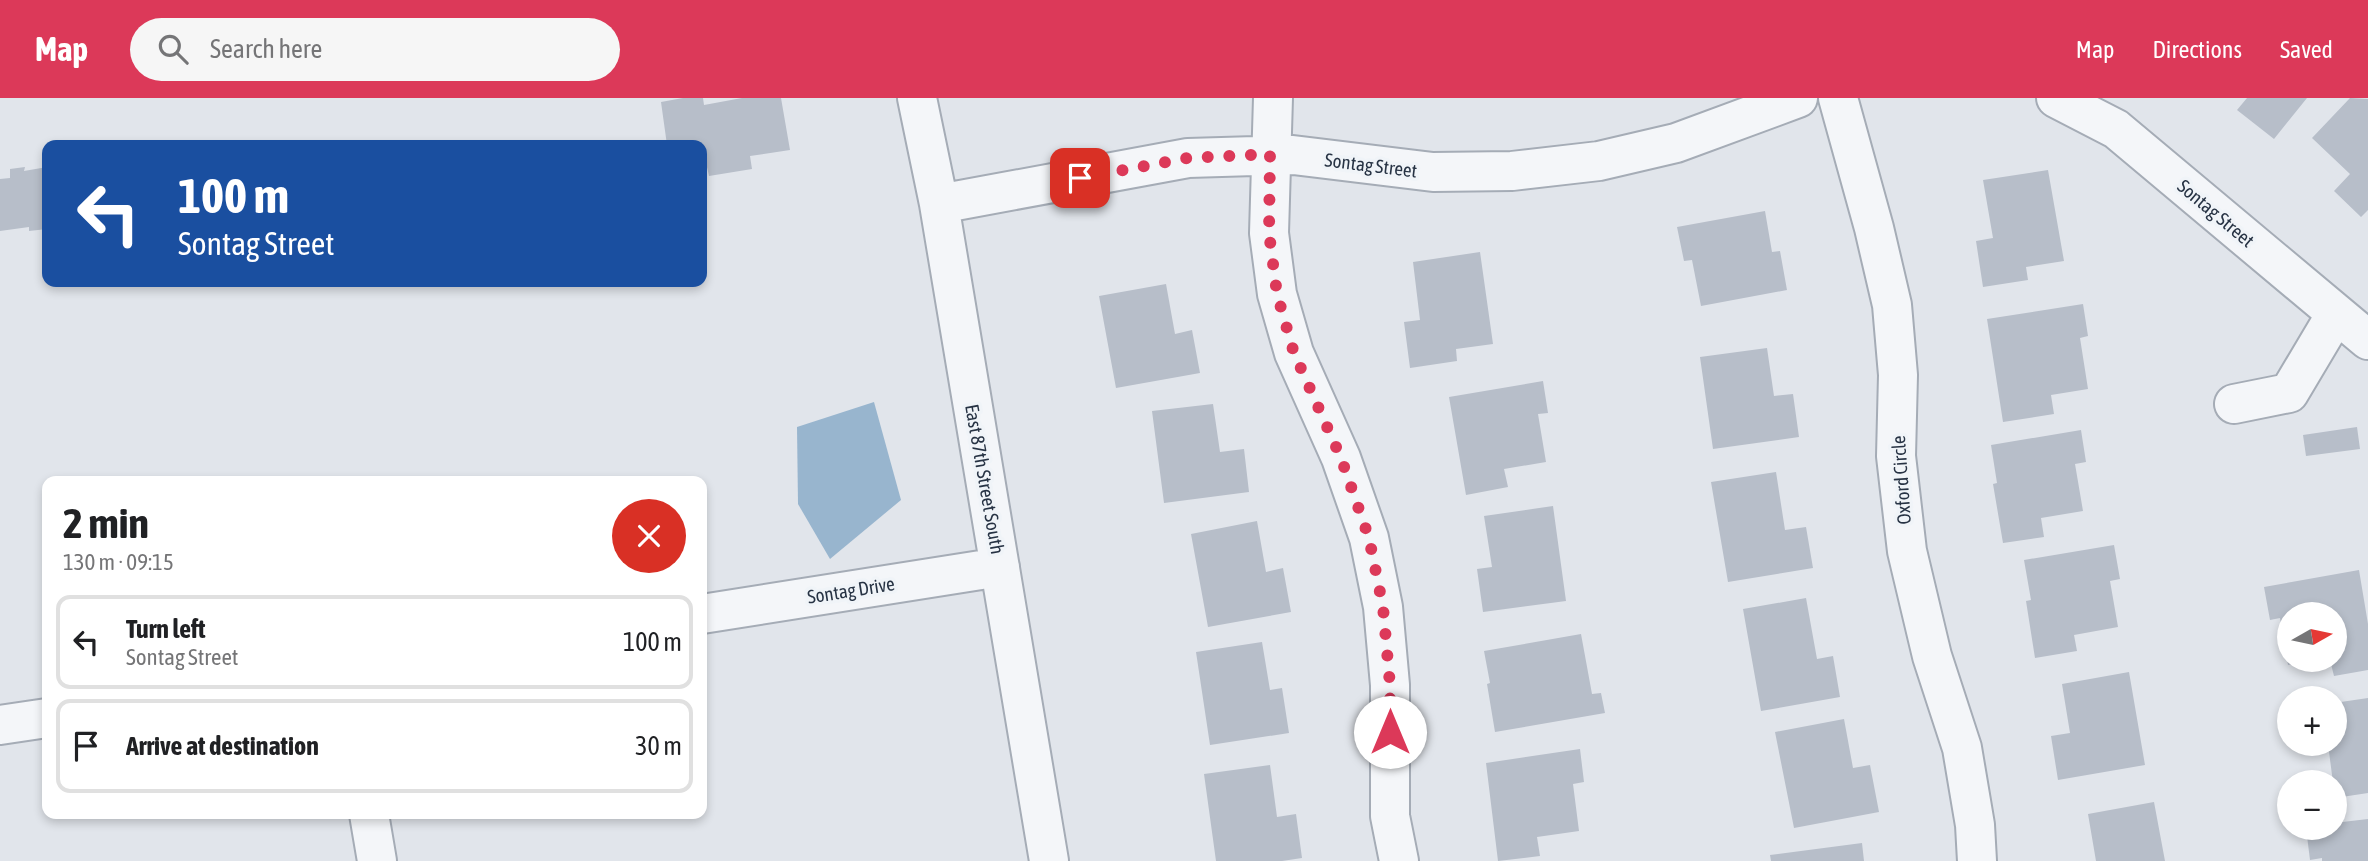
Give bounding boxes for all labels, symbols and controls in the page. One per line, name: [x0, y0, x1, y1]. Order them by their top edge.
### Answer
search box: [130, 18, 620, 81]
text: Map: [35, 30, 88, 68]
icon: search: [154, 30, 192, 68]
text: Search here: [210, 34, 322, 64]
text: Map: [2076, 36, 2114, 63]
text: Directions: [2152, 36, 2242, 63]
text: Saved: [2280, 36, 2333, 63]
pin: [1050, 148, 1110, 208]
street label: Sontag Street: [1324, 148, 1418, 182]
icon: arrive: [1061, 159, 1099, 197]
text: 100 m: [178, 167, 289, 223]
icon: left: [63, 168, 154, 259]
street label: Sontag Street: [2173, 175, 2259, 251]
text: Sontag Street: [178, 225, 334, 262]
street label: East 87th Street South: [961, 402, 1009, 556]
street label: Oxford Circle: [1887, 435, 1915, 525]
text: 2 min: [63, 499, 149, 547]
button: close: [612, 499, 686, 573]
text: 130 m · 09:15: [63, 549, 174, 575]
street label: Sontag Drive: [806, 572, 896, 608]
north arrow: [2277, 602, 2347, 672]
map controls: [2277, 602, 2347, 840]
text: Turn left: [126, 614, 206, 644]
icon: left: [67, 623, 105, 661]
text: 100 m: [623, 627, 682, 657]
text: Sontag Street: [126, 644, 238, 670]
button: +: [2277, 686, 2347, 756]
position arrow: [1353, 695, 1427, 769]
icon: arrive: [67, 727, 105, 765]
text: Arrive at destination: [126, 731, 319, 761]
text: 30 m: [635, 731, 682, 761]
button: −: [2277, 770, 2347, 840]

